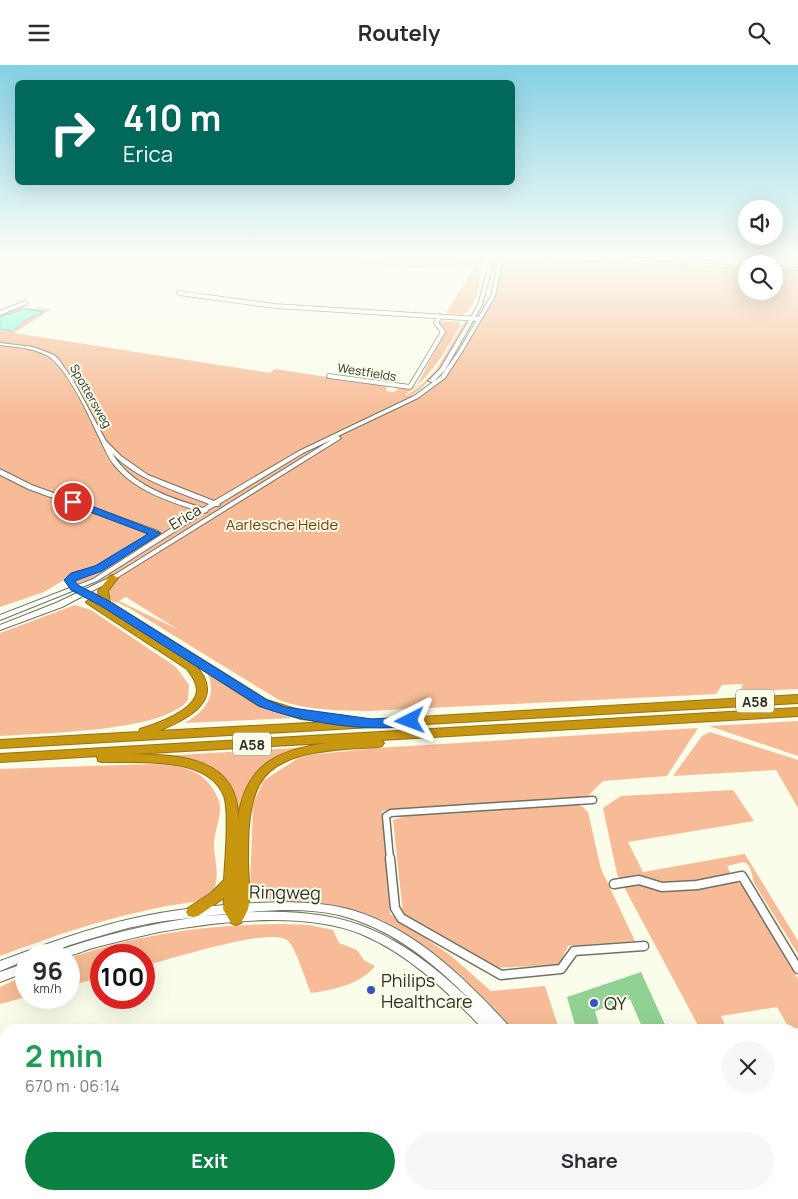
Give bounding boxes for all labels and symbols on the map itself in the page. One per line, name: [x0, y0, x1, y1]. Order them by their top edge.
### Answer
street label: Westfields: [336, 359, 398, 385]
street label: Spottersweg: [66, 361, 116, 431]
pin: [52, 481, 94, 523]
street label: Erica: [165, 499, 205, 535]
park label: Aarlesche Heide: [226, 514, 339, 535]
road number: A58: [736, 689, 774, 713]
position arrow: [383, 694, 435, 746]
road number: A58: [233, 733, 271, 756]
street label: Ringweg: [249, 879, 321, 905]
speed limit sign: 100: [90, 944, 155, 1009]
place label: Philips Healthcare: [381, 968, 473, 1013]
marker: Philips Healthcare: [365, 984, 377, 996]
place label: QY: [604, 991, 627, 1015]
marker: QY: [588, 997, 600, 1009]

